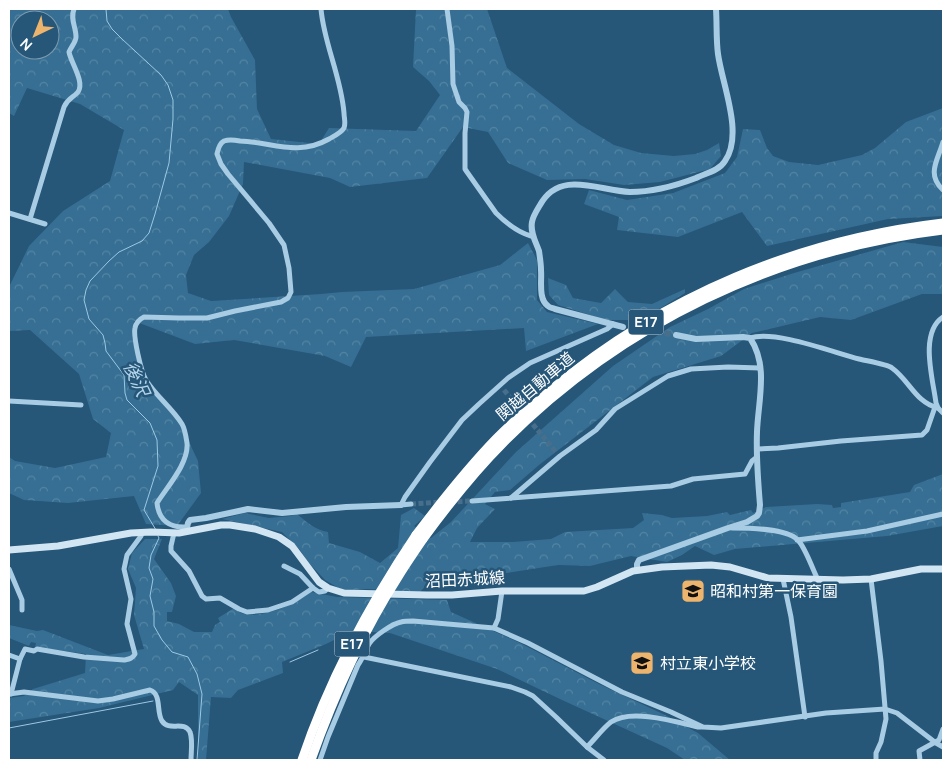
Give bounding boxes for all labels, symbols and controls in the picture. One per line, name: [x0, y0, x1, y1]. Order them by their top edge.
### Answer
north arrow: [10, 10, 60, 60]
text: N: [16, 34, 36, 55]
road number: E17: [628, 310, 664, 334]
street label: 関越自動車道: [491, 347, 579, 425]
water label: 後沢: [118, 357, 156, 402]
street label: 沼田赤城線: [424, 566, 506, 592]
school or university icon: 昭和村第一保育園: [680, 578, 706, 604]
place label: 昭和村第一保育園: [710, 580, 838, 602]
road number: E17: [334, 632, 370, 656]
school or university icon: 村立東小学校: [629, 650, 655, 676]
place label: 村立東小学校: [660, 652, 756, 674]

